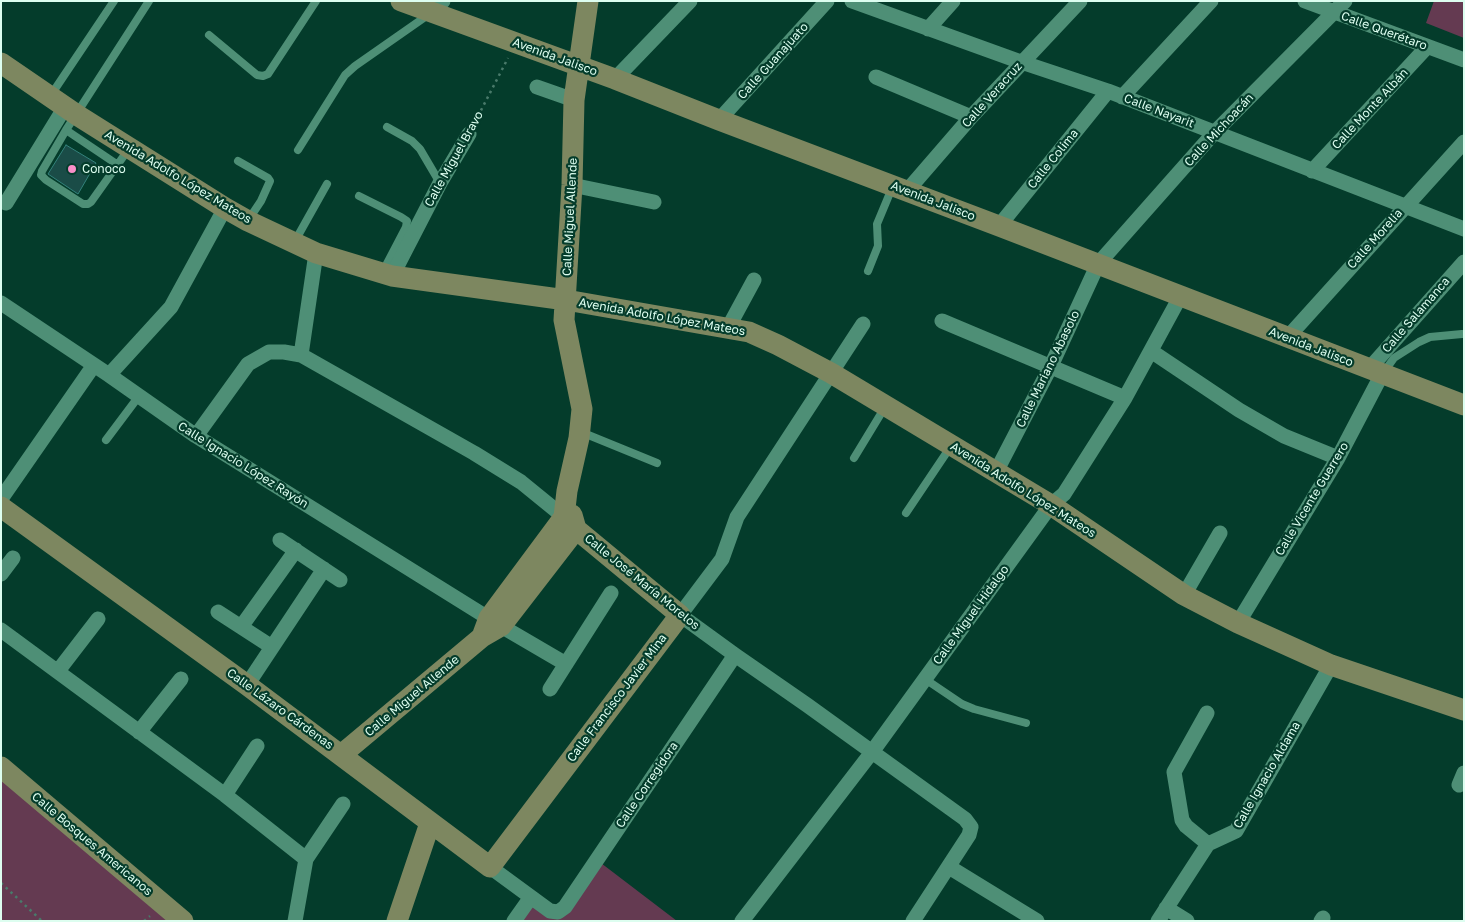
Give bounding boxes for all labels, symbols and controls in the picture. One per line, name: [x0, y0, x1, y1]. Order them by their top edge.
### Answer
street label: Calle Querétaro: [1339, 9, 1429, 53]
street label: Calle Guanajuato: [735, 20, 811, 102]
street label: Avenida Jalisco: [511, 35, 599, 79]
street label: Calle Veracruz: [959, 59, 1025, 131]
street label: Calle Monte Albán: [1329, 66, 1411, 152]
street label: Calle Michoacán: [1181, 90, 1257, 170]
street label: Calle Nayarit: [1122, 91, 1196, 131]
street label: Calle Miguel Bravo: [422, 109, 486, 209]
street label: Calle Colima: [1025, 126, 1081, 192]
street label: Avenida Adolfo López Mateos: [102, 127, 254, 227]
street label: Calle Miguel Allende: [560, 157, 580, 277]
place label: Conoco: [82, 162, 126, 176]
marker: Conoco: [66, 163, 78, 175]
street label: Avenida Jalisco: [889, 178, 977, 224]
street label: Calle Morelia: [1344, 206, 1406, 272]
street label: Calle Salamanca: [1379, 274, 1453, 356]
street label: Avenida Adolfo López Mateos: [578, 295, 746, 339]
street label: Calle Mariano Abasolo: [1013, 308, 1083, 430]
street label: Avenida Jalisco: [1267, 324, 1355, 370]
street label: Calle Ignacio López Rayón: [175, 419, 311, 511]
street label: Avenida Adolfo López Mateos: [948, 439, 1098, 541]
street label: Calle Vicente Guerrero: [1272, 440, 1352, 558]
street label: Calle José María Morelos: [582, 531, 702, 633]
street label: Calle Miguel Hidalgo: [930, 563, 1012, 667]
street label: Calle Francisco Javier Mina: [564, 631, 670, 765]
street label: Calle Miguel Allende: [362, 652, 462, 740]
street label: Calle Lázaro Cárdenas: [224, 665, 336, 753]
street label: Calle Ignacio Aldama: [1231, 719, 1303, 831]
street label: Calle Corregidora: [613, 739, 681, 831]
street label: Calle Bosques Americanos: [29, 789, 155, 899]

